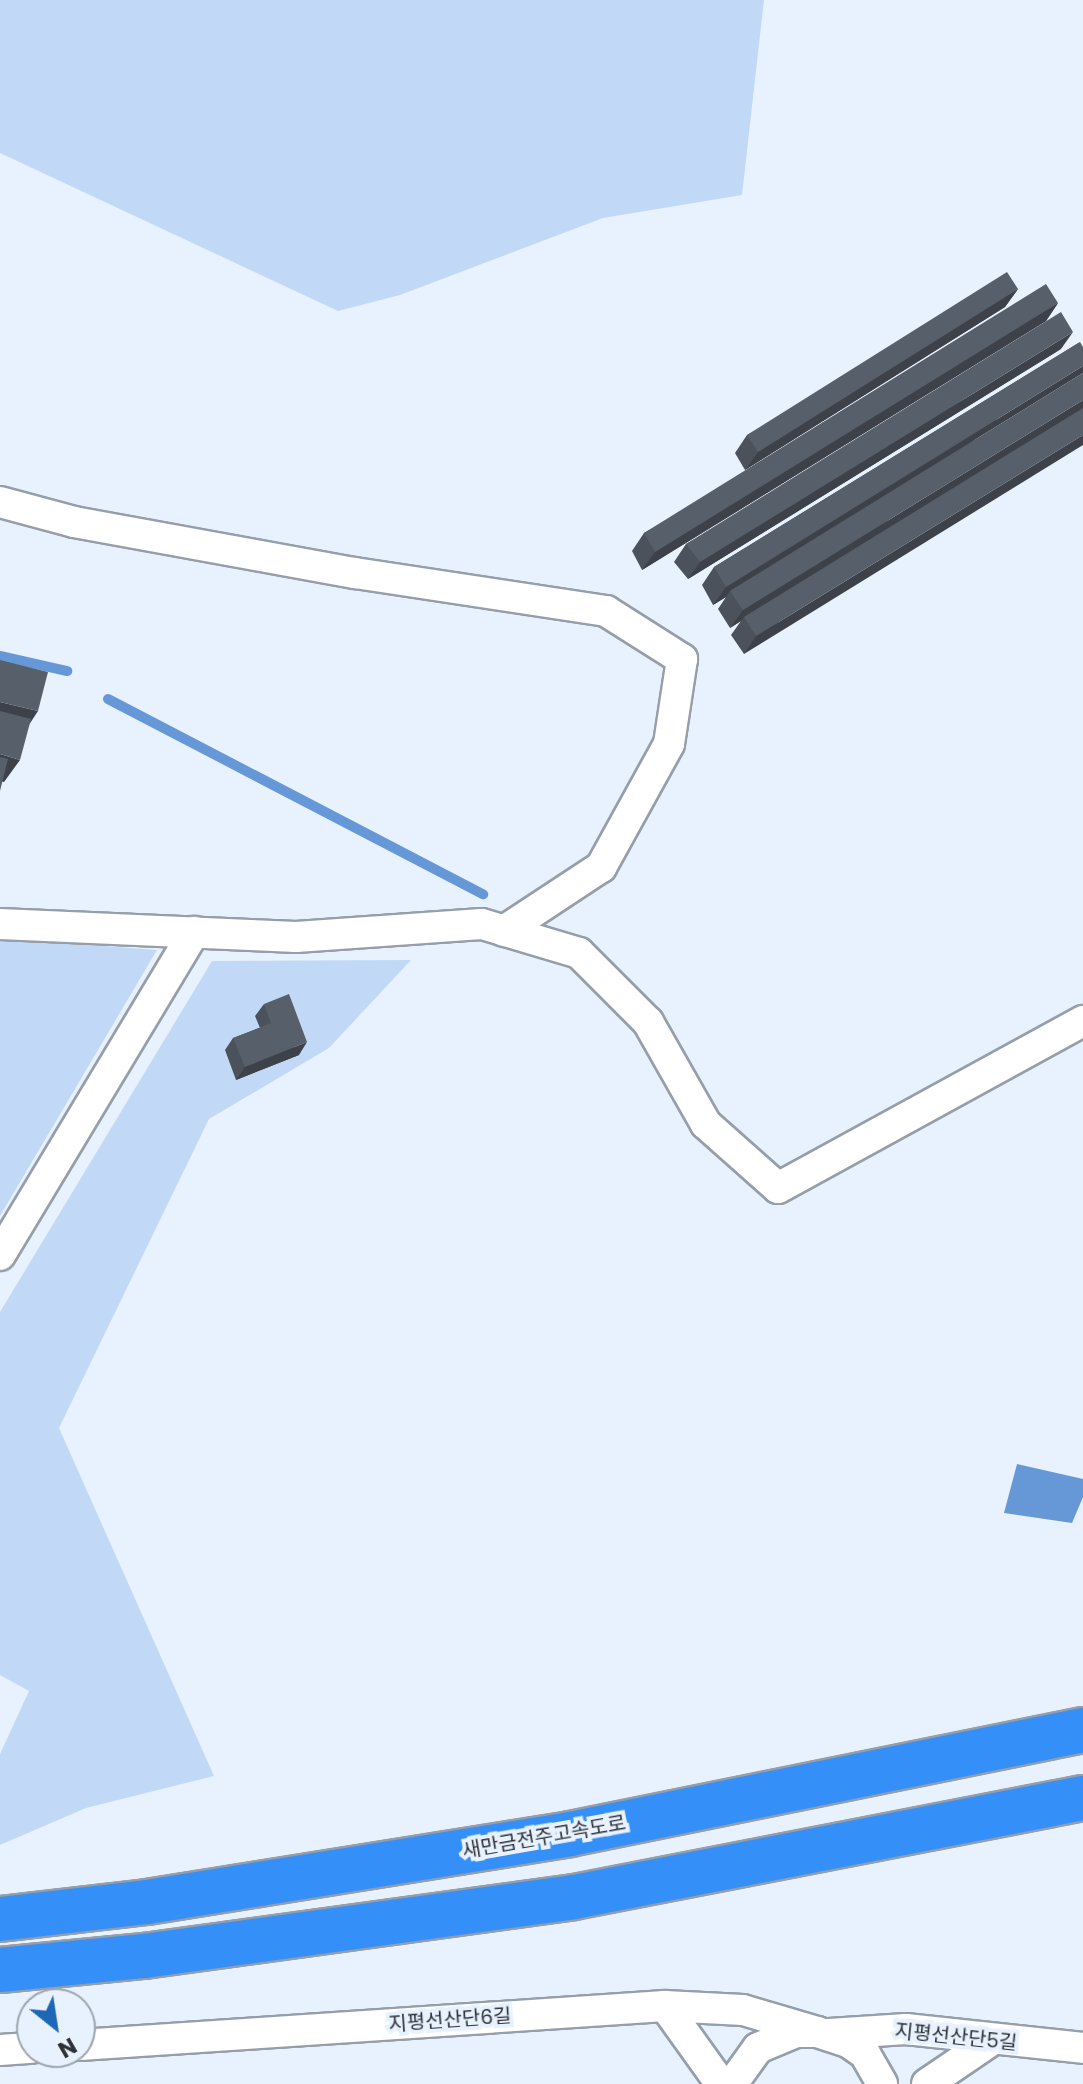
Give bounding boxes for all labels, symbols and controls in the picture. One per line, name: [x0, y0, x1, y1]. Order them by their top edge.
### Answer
street label: 새만금전주고속도로: [460, 1811, 628, 1863]
north arrow: [16, 1988, 96, 2068]
street label: 지평선산단6길: [388, 2004, 512, 2036]
street label: 지평선산단5길: [894, 2019, 1018, 2055]
text: N: [52, 2030, 82, 2065]

